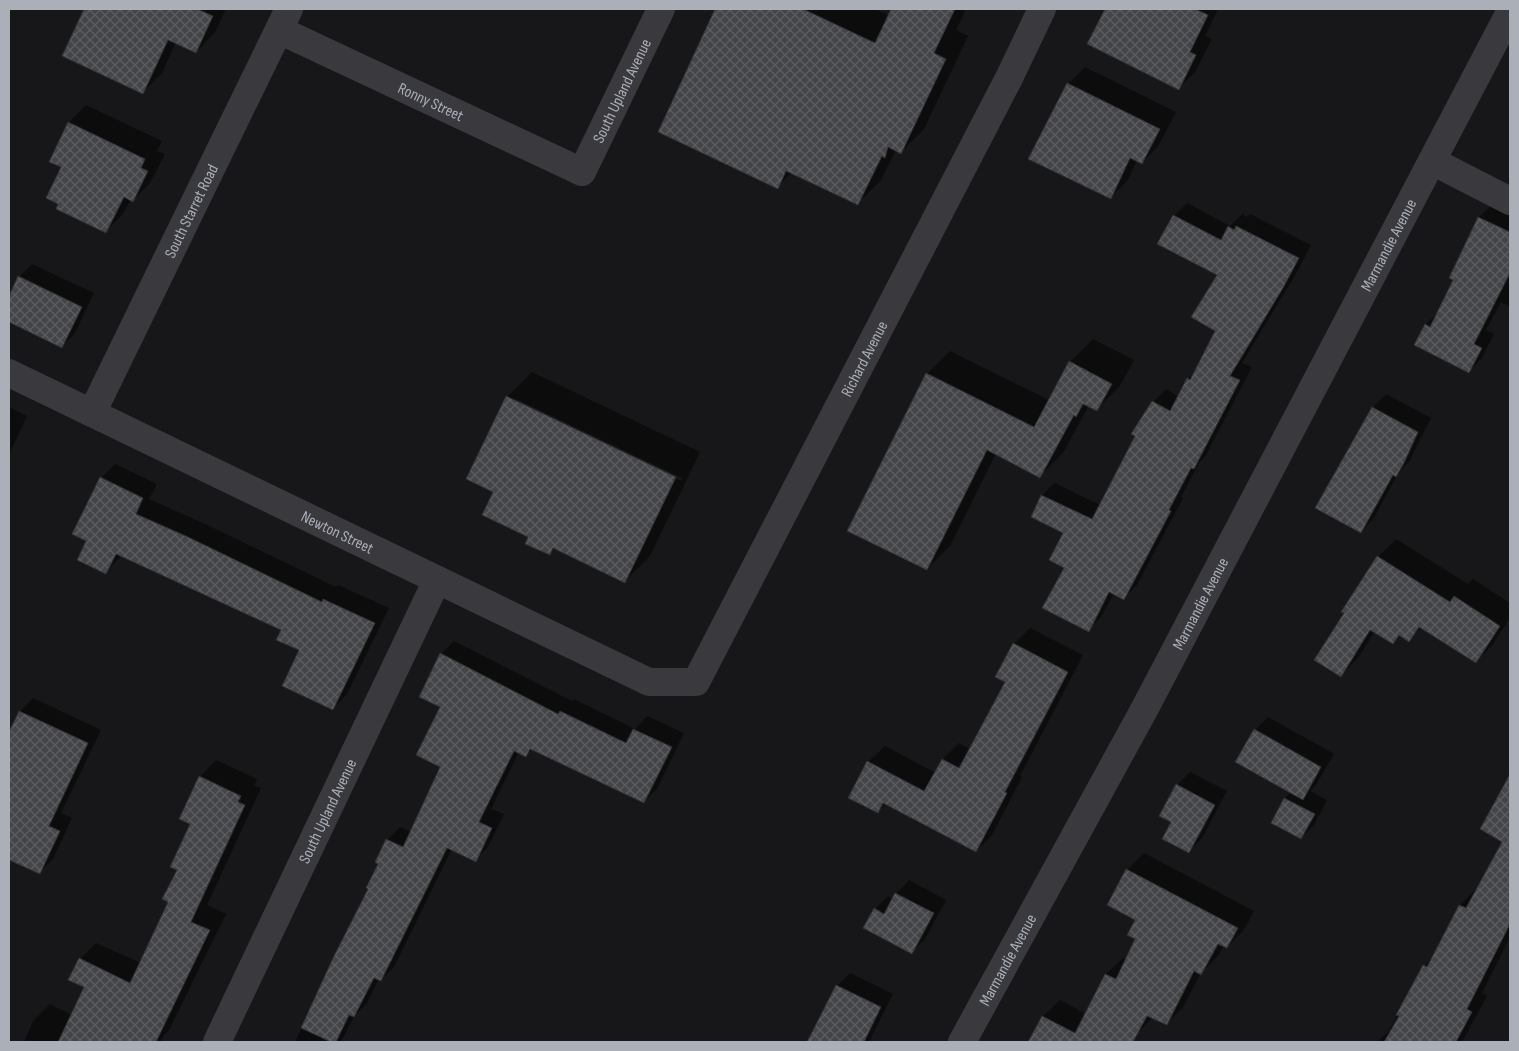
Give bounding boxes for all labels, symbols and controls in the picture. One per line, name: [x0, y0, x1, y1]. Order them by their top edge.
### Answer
street label: South Upland Avenue: [589, 36, 656, 147]
street label: Ronny Street: [395, 79, 466, 126]
street label: South Starret Road: [161, 162, 223, 261]
street label: Marmandie Avenue: [1357, 196, 1421, 295]
street label: Richard Avenue: [838, 318, 892, 400]
street label: Newton Street: [298, 508, 376, 559]
street label: Marmandie Avenue: [1169, 555, 1233, 653]
street label: South Upland Avenue: [295, 756, 361, 867]
street label: Marmandie Avenue: [976, 911, 1041, 1009]

